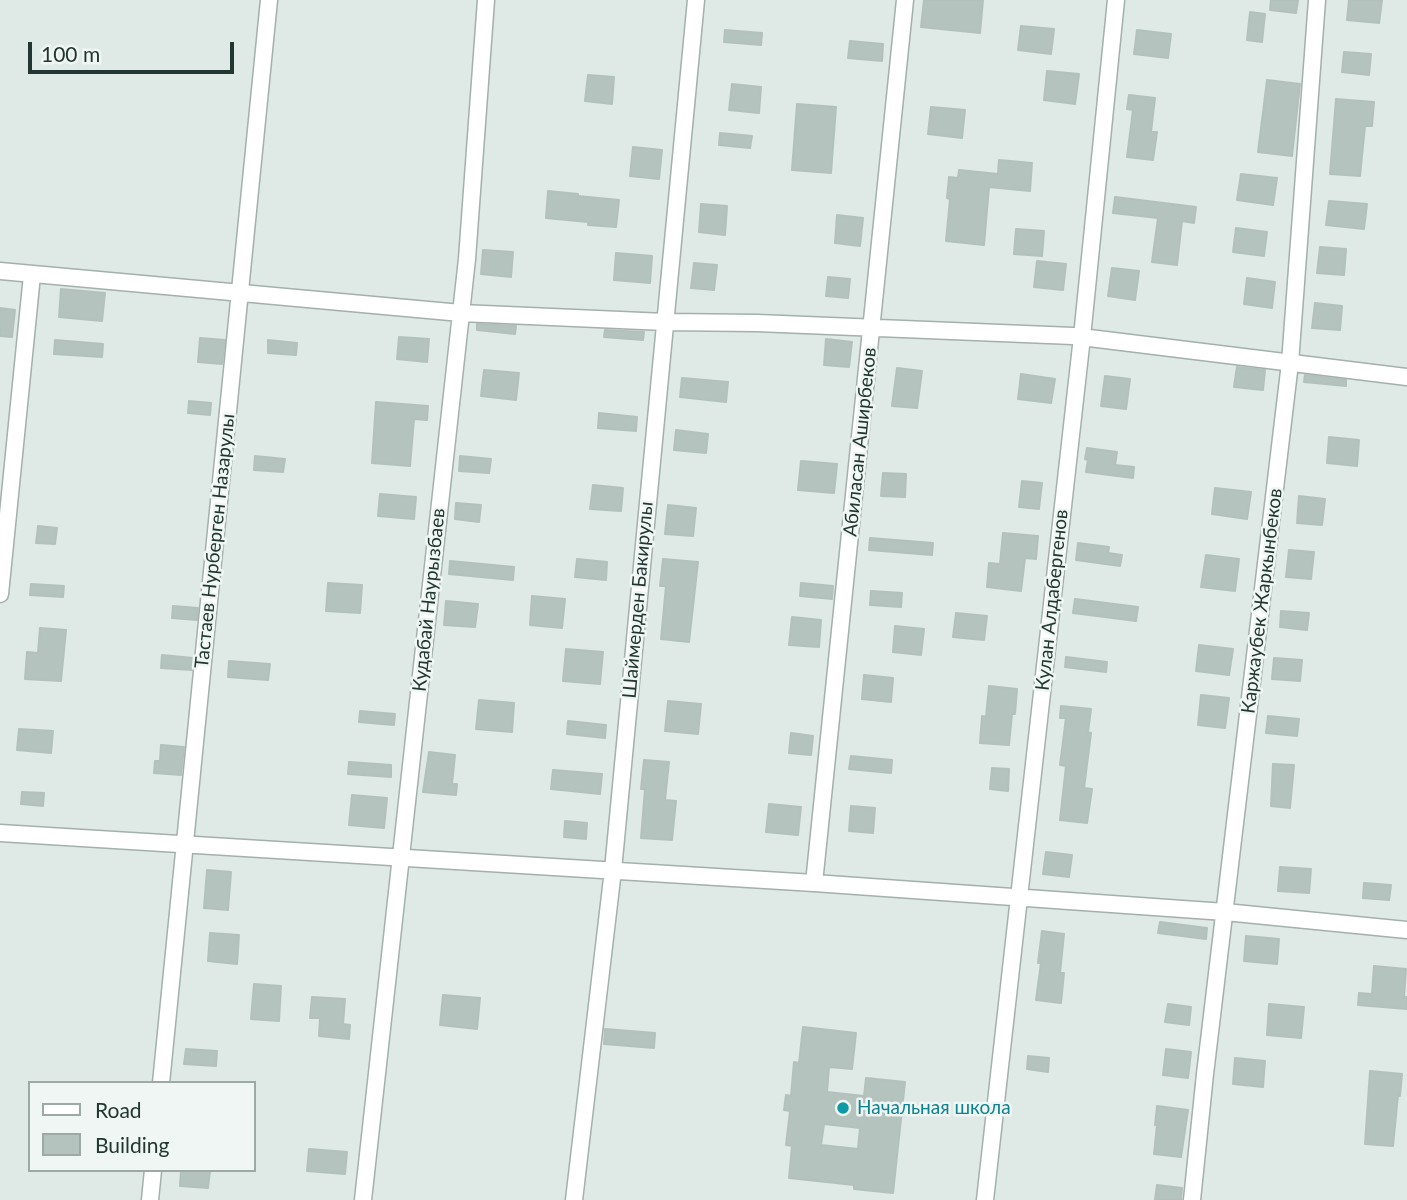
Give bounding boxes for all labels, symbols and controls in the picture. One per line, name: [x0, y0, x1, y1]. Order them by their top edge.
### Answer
scale bar: [32, 28, 238, 72]
text: 100 m: [41, 41, 100, 66]
street label: Абиласан Аширбеков: [839, 346, 881, 538]
street label: Тастаев Нурберген Назарулы: [190, 412, 240, 670]
street label: Каржаубек Жаркынбеков: [1237, 487, 1287, 715]
street label: Шаймерден Бакирулы: [618, 501, 658, 699]
street label: Кудабай Наурызбаев: [408, 507, 450, 693]
street label: Кулан Алдабергенов: [1031, 508, 1073, 692]
legend: [28, 1081, 256, 1172]
text: Road: [95, 1097, 142, 1122]
place label: Начальная школа: [857, 1097, 1011, 1119]
marker: Начальная школа: [835, 1100, 851, 1116]
text: Building: [95, 1132, 170, 1157]

